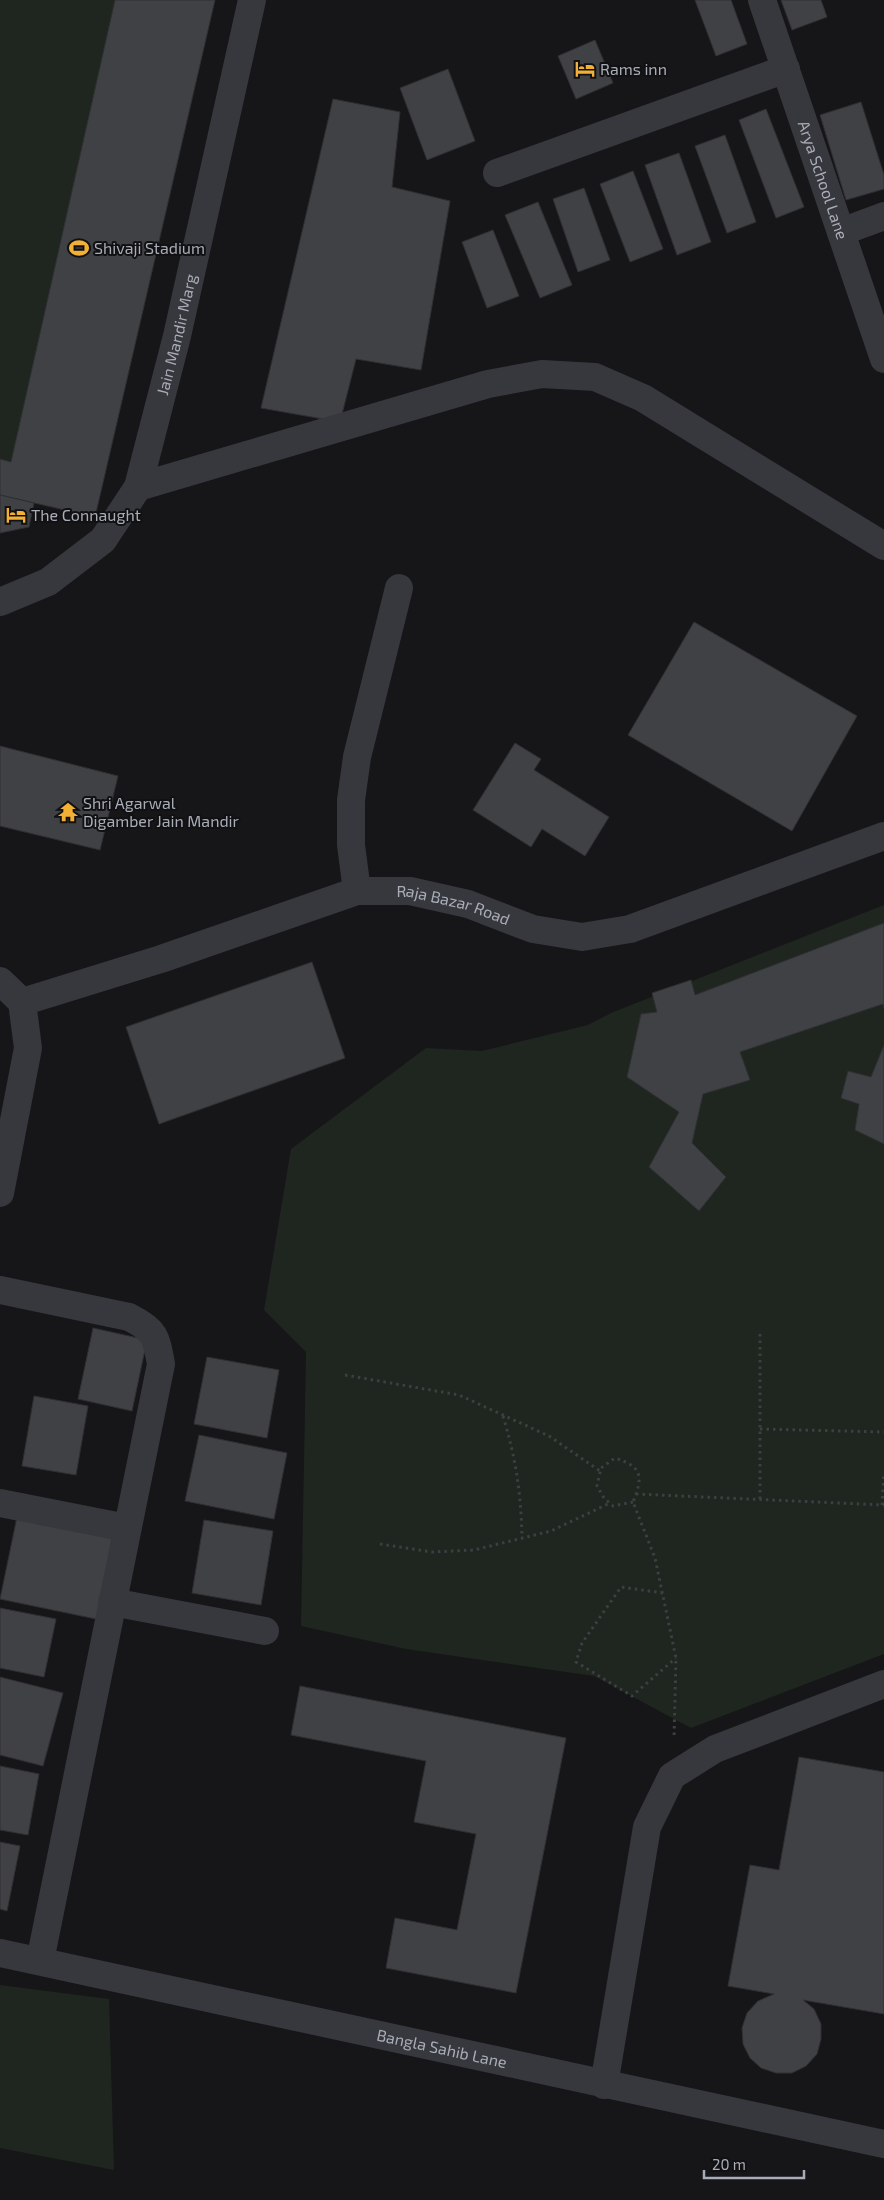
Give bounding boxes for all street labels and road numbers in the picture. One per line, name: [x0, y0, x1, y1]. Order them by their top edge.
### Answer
street label: Arya School Lane: [795, 118, 853, 242]
street label: Jain Mandir Marg: [152, 272, 200, 397]
street label: Raja Bazar Road: [396, 880, 513, 928]
street label: Bangla Sahib Lane: [375, 2025, 509, 2071]

